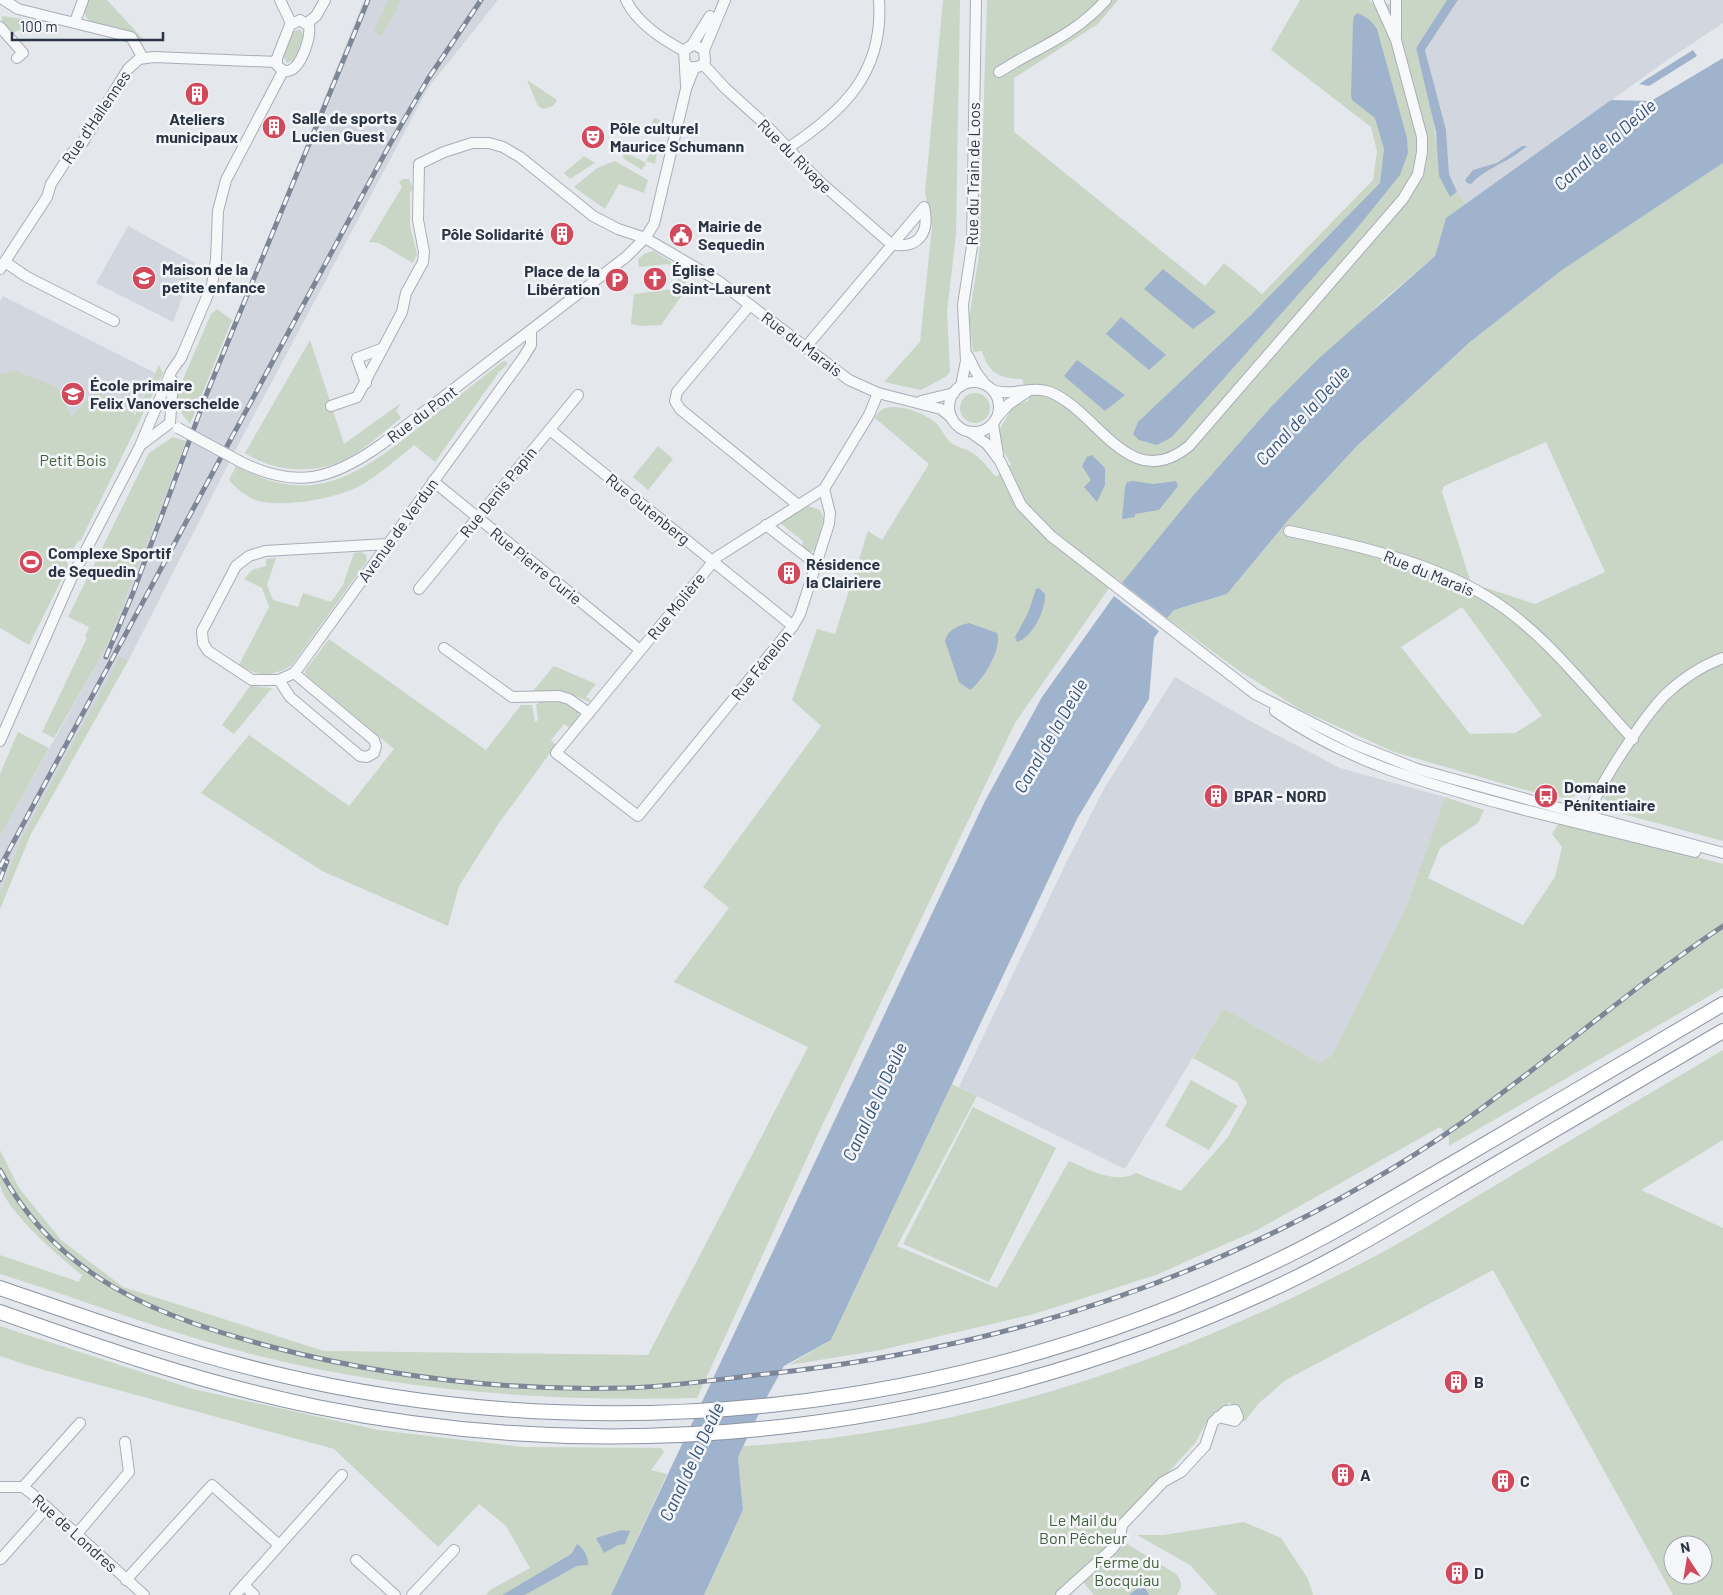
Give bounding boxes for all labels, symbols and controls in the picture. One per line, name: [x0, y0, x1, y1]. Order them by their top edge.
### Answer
scale bar: [12, 10, 164, 42]
text: 100 m: [20, 17, 58, 35]
street label: Rue d'Hallennes: [57, 66, 134, 167]
building icon: Ateliers municipaux: [184, 81, 210, 107]
water label: Canal de la Deûle: [1549, 94, 1660, 195]
street label: Rue du Train de Loos: [962, 102, 983, 246]
place label: Salle de sports Lucien Guest: [292, 108, 397, 145]
place label: Ateliers municipaux: [156, 109, 239, 146]
building icon: Salle de sports Lucien Guest: [261, 114, 287, 140]
street label: Rue du Rivage: [754, 115, 836, 197]
place label: Pôle culturel Maurice Schumann: [610, 118, 744, 155]
theatre icon: Pôle culturel Maurice Schumann: [580, 124, 606, 150]
place label: Mairie de Sequedin: [698, 216, 765, 253]
building icon: Pôle Solidarité: [549, 221, 575, 247]
public building icon: Mairie de Sequedin: [668, 222, 694, 248]
place label: Pôle Solidarité: [441, 224, 544, 243]
place label: Maison de la petite enfance: [162, 259, 266, 296]
place label: Église Saint-Laurent: [672, 260, 771, 297]
place label: Place de la Libération: [524, 261, 600, 298]
school or university icon: Maison de la petite enfance: [131, 265, 157, 291]
church icon: Église Saint-Laurent: [642, 266, 668, 292]
parking icon: Place de la Libération: [604, 267, 630, 293]
street label: Rue du Marais: [758, 307, 846, 380]
water label: Canal de la Deûle: [1250, 361, 1354, 470]
place label: École primaire Felix Vanoverschelde: [90, 375, 240, 412]
school or university icon: École primaire Felix Vanoverschelde: [60, 381, 86, 407]
street label: Rue du Pont: [383, 381, 461, 446]
street label: Rue Denis Papin: [455, 442, 540, 541]
park label: Petit Bois: [39, 450, 107, 469]
street label: Rue Gutenberg: [602, 469, 694, 548]
street label: Avenue de Verdun: [354, 474, 442, 585]
street label: Rue Pierre Curie: [487, 523, 586, 608]
place label: Complexe Sportif de Sequedin: [48, 543, 171, 580]
street label: Rue du Marais: [1381, 546, 1477, 599]
sports icon: Complexe Sportif de Sequedin: [18, 549, 44, 575]
place label: Résidence la Clairiere: [806, 554, 882, 591]
building icon: Résidence la Clairiere: [776, 560, 802, 586]
street label: Rue Molière: [643, 568, 708, 643]
street label: Rue Fénelon: [726, 626, 795, 704]
water label: Canal de la Deûle: [1008, 674, 1092, 797]
place label: Domaine Pénitentiaire: [1564, 777, 1656, 814]
building icon: BPAR - NORD: [1203, 783, 1229, 809]
bus stop icon: Domaine Pénitentiaire: [1533, 783, 1559, 809]
place label: BPAR - NORD: [1234, 786, 1326, 805]
water label: Canal de la Deûle: [837, 1039, 911, 1164]
building icon: B: [1443, 1369, 1469, 1395]
place label: B: [1474, 1372, 1484, 1391]
water label: Canal de la Deûle: [654, 1399, 728, 1524]
building icon: A: [1330, 1462, 1356, 1488]
place label: A: [1360, 1465, 1371, 1484]
building icon: C: [1490, 1468, 1516, 1494]
place label: C: [1520, 1471, 1530, 1490]
street label: Rue de Londres: [29, 1490, 122, 1576]
park label: Le Mail du Bon Pêcheur: [1039, 1510, 1127, 1547]
north arrow: [1663, 1535, 1713, 1585]
text: N: [1679, 1538, 1692, 1556]
park label: Ferme du Bocquiau: [1094, 1552, 1160, 1589]
building icon: D: [1444, 1560, 1470, 1586]
place label: D: [1474, 1563, 1484, 1582]

